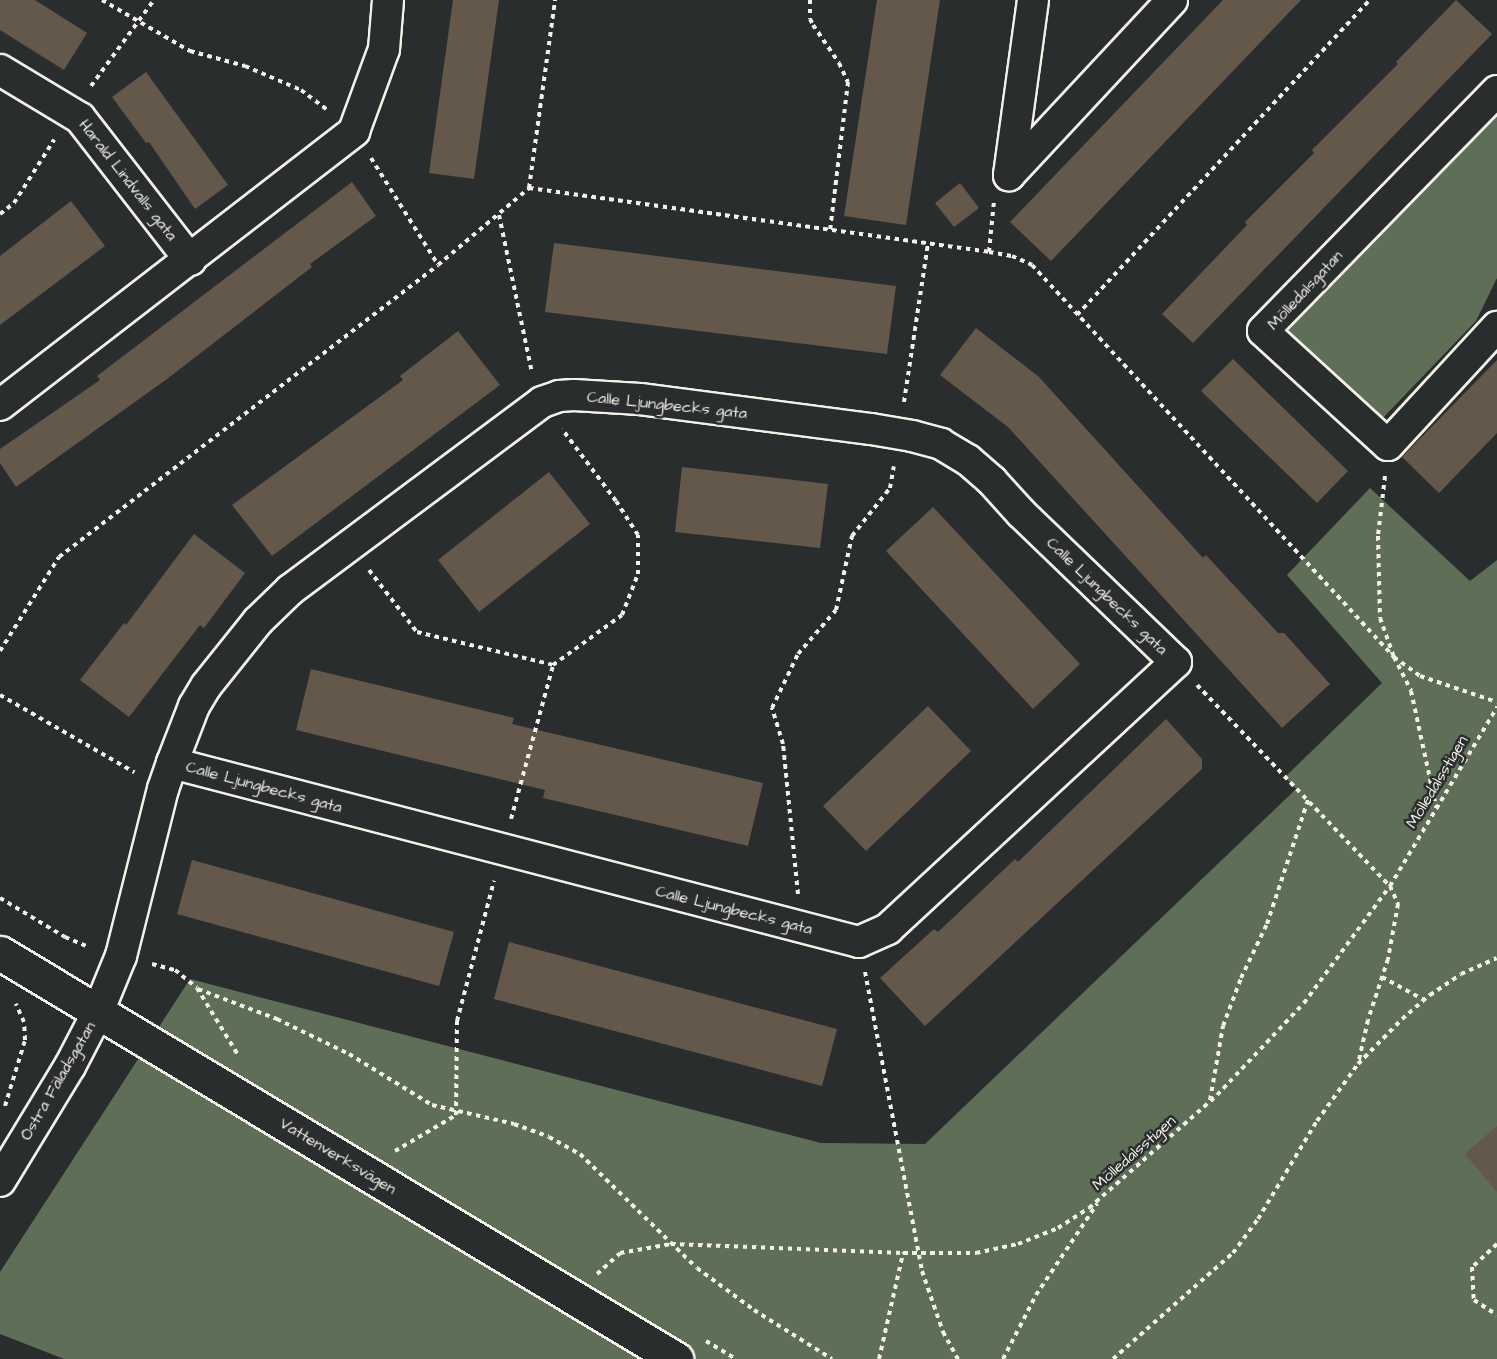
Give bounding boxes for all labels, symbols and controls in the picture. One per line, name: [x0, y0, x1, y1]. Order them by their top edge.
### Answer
street label: Harald Lindvalls gata: [75, 116, 181, 244]
street label: Mölledalsgatan: [1263, 246, 1347, 334]
street label: Calle Ljungbecks gata: [586, 387, 748, 423]
street label: Calle Ljungbecks gata: [1042, 533, 1172, 659]
street label: Mölledalsstigen: [1402, 732, 1472, 832]
street label: Calle Ljungbecks gata: [184, 757, 344, 817]
street label: Calle Ljungbecks gata: [654, 881, 814, 939]
street label: Östra Fäladsgatan: [16, 1018, 100, 1144]
street label: Mölledalsstigen: [1088, 1111, 1180, 1195]
street label: Vattenverksvägen: [276, 1114, 400, 1198]

